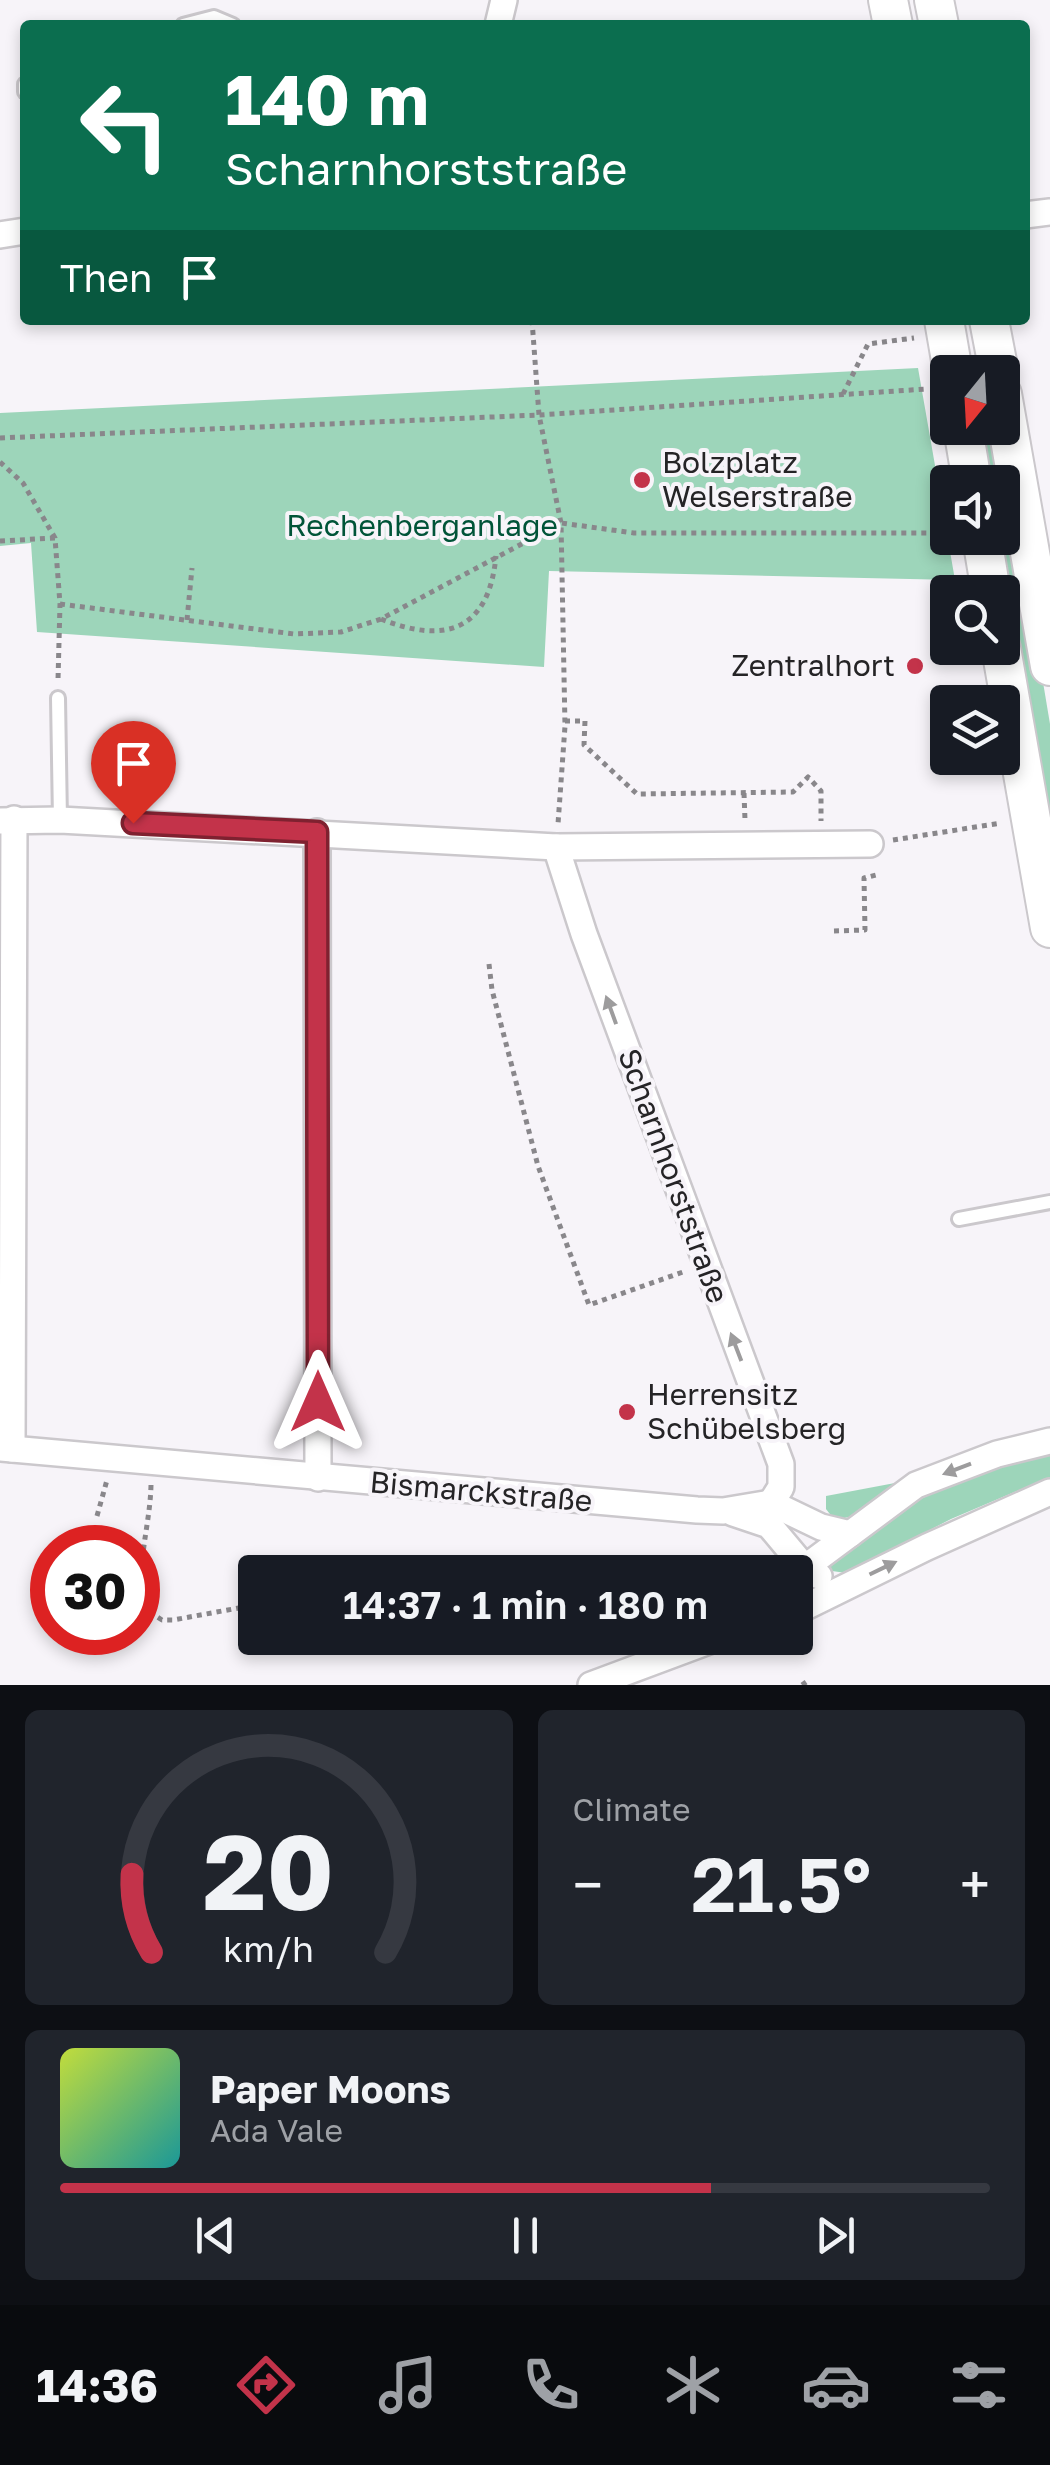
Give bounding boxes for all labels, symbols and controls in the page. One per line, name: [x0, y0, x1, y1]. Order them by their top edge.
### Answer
text: 140 m: [225, 56, 429, 140]
icon: left: [60, 60, 190, 190]
text: Scharnhorststraße: [225, 141, 627, 195]
icon: arrive: [172, 250, 227, 305]
text: Then: [60, 255, 152, 300]
north arrow: [930, 355, 1020, 445]
map controls: [930, 355, 1020, 775]
place label: Bolzplatz Welserstraße: [662, 444, 853, 514]
button: sound: [930, 465, 1020, 555]
marker: Bolzplatz Welserstraße: [631, 469, 653, 491]
park label: Rechenberganlage: [286, 507, 558, 543]
button: search: [930, 575, 1020, 665]
place label: Zentralhort: [731, 647, 895, 683]
marker: Zentralhort: [904, 655, 926, 677]
button: layers: [930, 685, 1020, 775]
pin: [91, 721, 176, 824]
icon: arrive: [106, 736, 161, 791]
one-way arrow: [603, 994, 618, 1024]
street label: Scharnhorststraße: [611, 1043, 737, 1308]
one-way arrow: [728, 1332, 743, 1362]
position arrow: [266, 1350, 370, 1454]
place label: Herrensitz Schübelsberg: [647, 1376, 846, 1446]
marker: Herrensitz Schübelsberg: [616, 1401, 638, 1423]
one-way arrow: [942, 1462, 972, 1478]
street label: Bismarckstraße: [368, 1463, 594, 1519]
speed limit sign: 30: [30, 1525, 160, 1655]
one-way arrow: [869, 1560, 898, 1577]
text: 14:37 · 1 min · 180 m: [343, 1582, 708, 1627]
text: Climate: [573, 1790, 691, 1828]
text: 20: [203, 1808, 334, 1933]
text: 21.5°: [691, 1838, 871, 1929]
text: −: [573, 1851, 603, 1917]
text: +: [960, 1851, 990, 1917]
text: km/h: [223, 1927, 314, 1970]
text: Paper Moons: [210, 2066, 451, 2111]
text: Ada Vale: [210, 2111, 343, 2149]
icon: previous: [188, 2208, 243, 2263]
icon: pause: [498, 2208, 553, 2263]
icon: next: [808, 2208, 863, 2263]
icon: directions: [231, 2350, 301, 2420]
icon: music: [373, 2350, 443, 2420]
icon: phone: [516, 2350, 586, 2420]
icon: climate: [658, 2350, 728, 2420]
icon: car: [801, 2350, 871, 2420]
icon: filters: [944, 2350, 1014, 2420]
text: 14:36: [36, 2358, 158, 2412]

